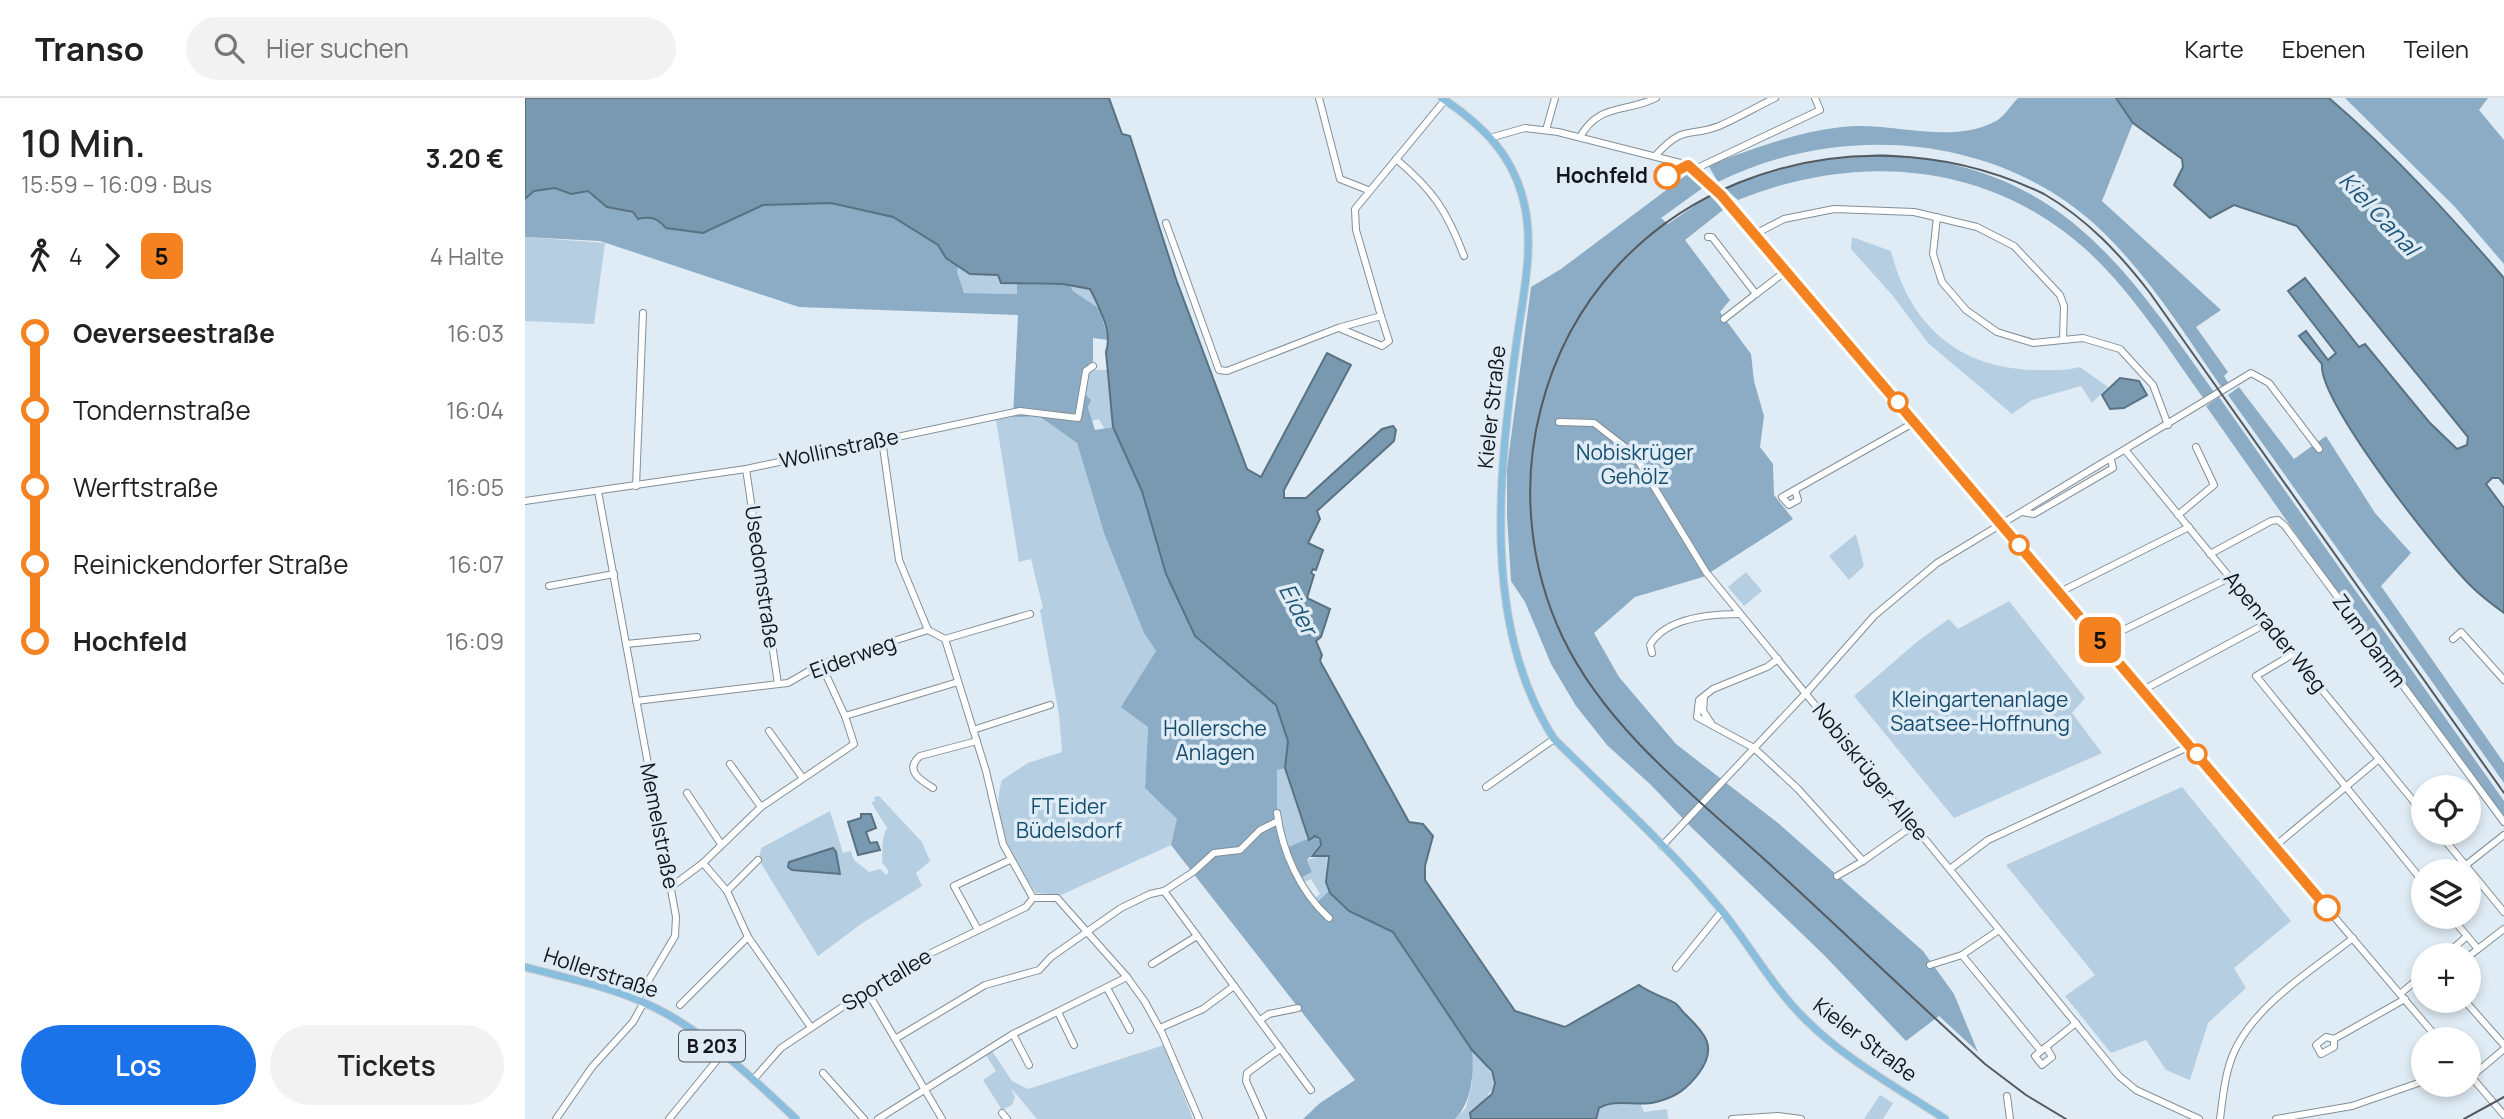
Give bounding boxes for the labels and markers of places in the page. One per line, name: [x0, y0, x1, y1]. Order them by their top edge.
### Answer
place label: Hochfeld: [1556, 161, 1648, 189]
marker: Hochfeld: [1654, 163, 1680, 189]
unlabelled marker: [1888, 392, 1908, 412]
unlabelled marker: [2009, 535, 2029, 555]
unlabelled marker: [2187, 744, 2207, 764]
unlabelled marker: [2314, 895, 2340, 921]

